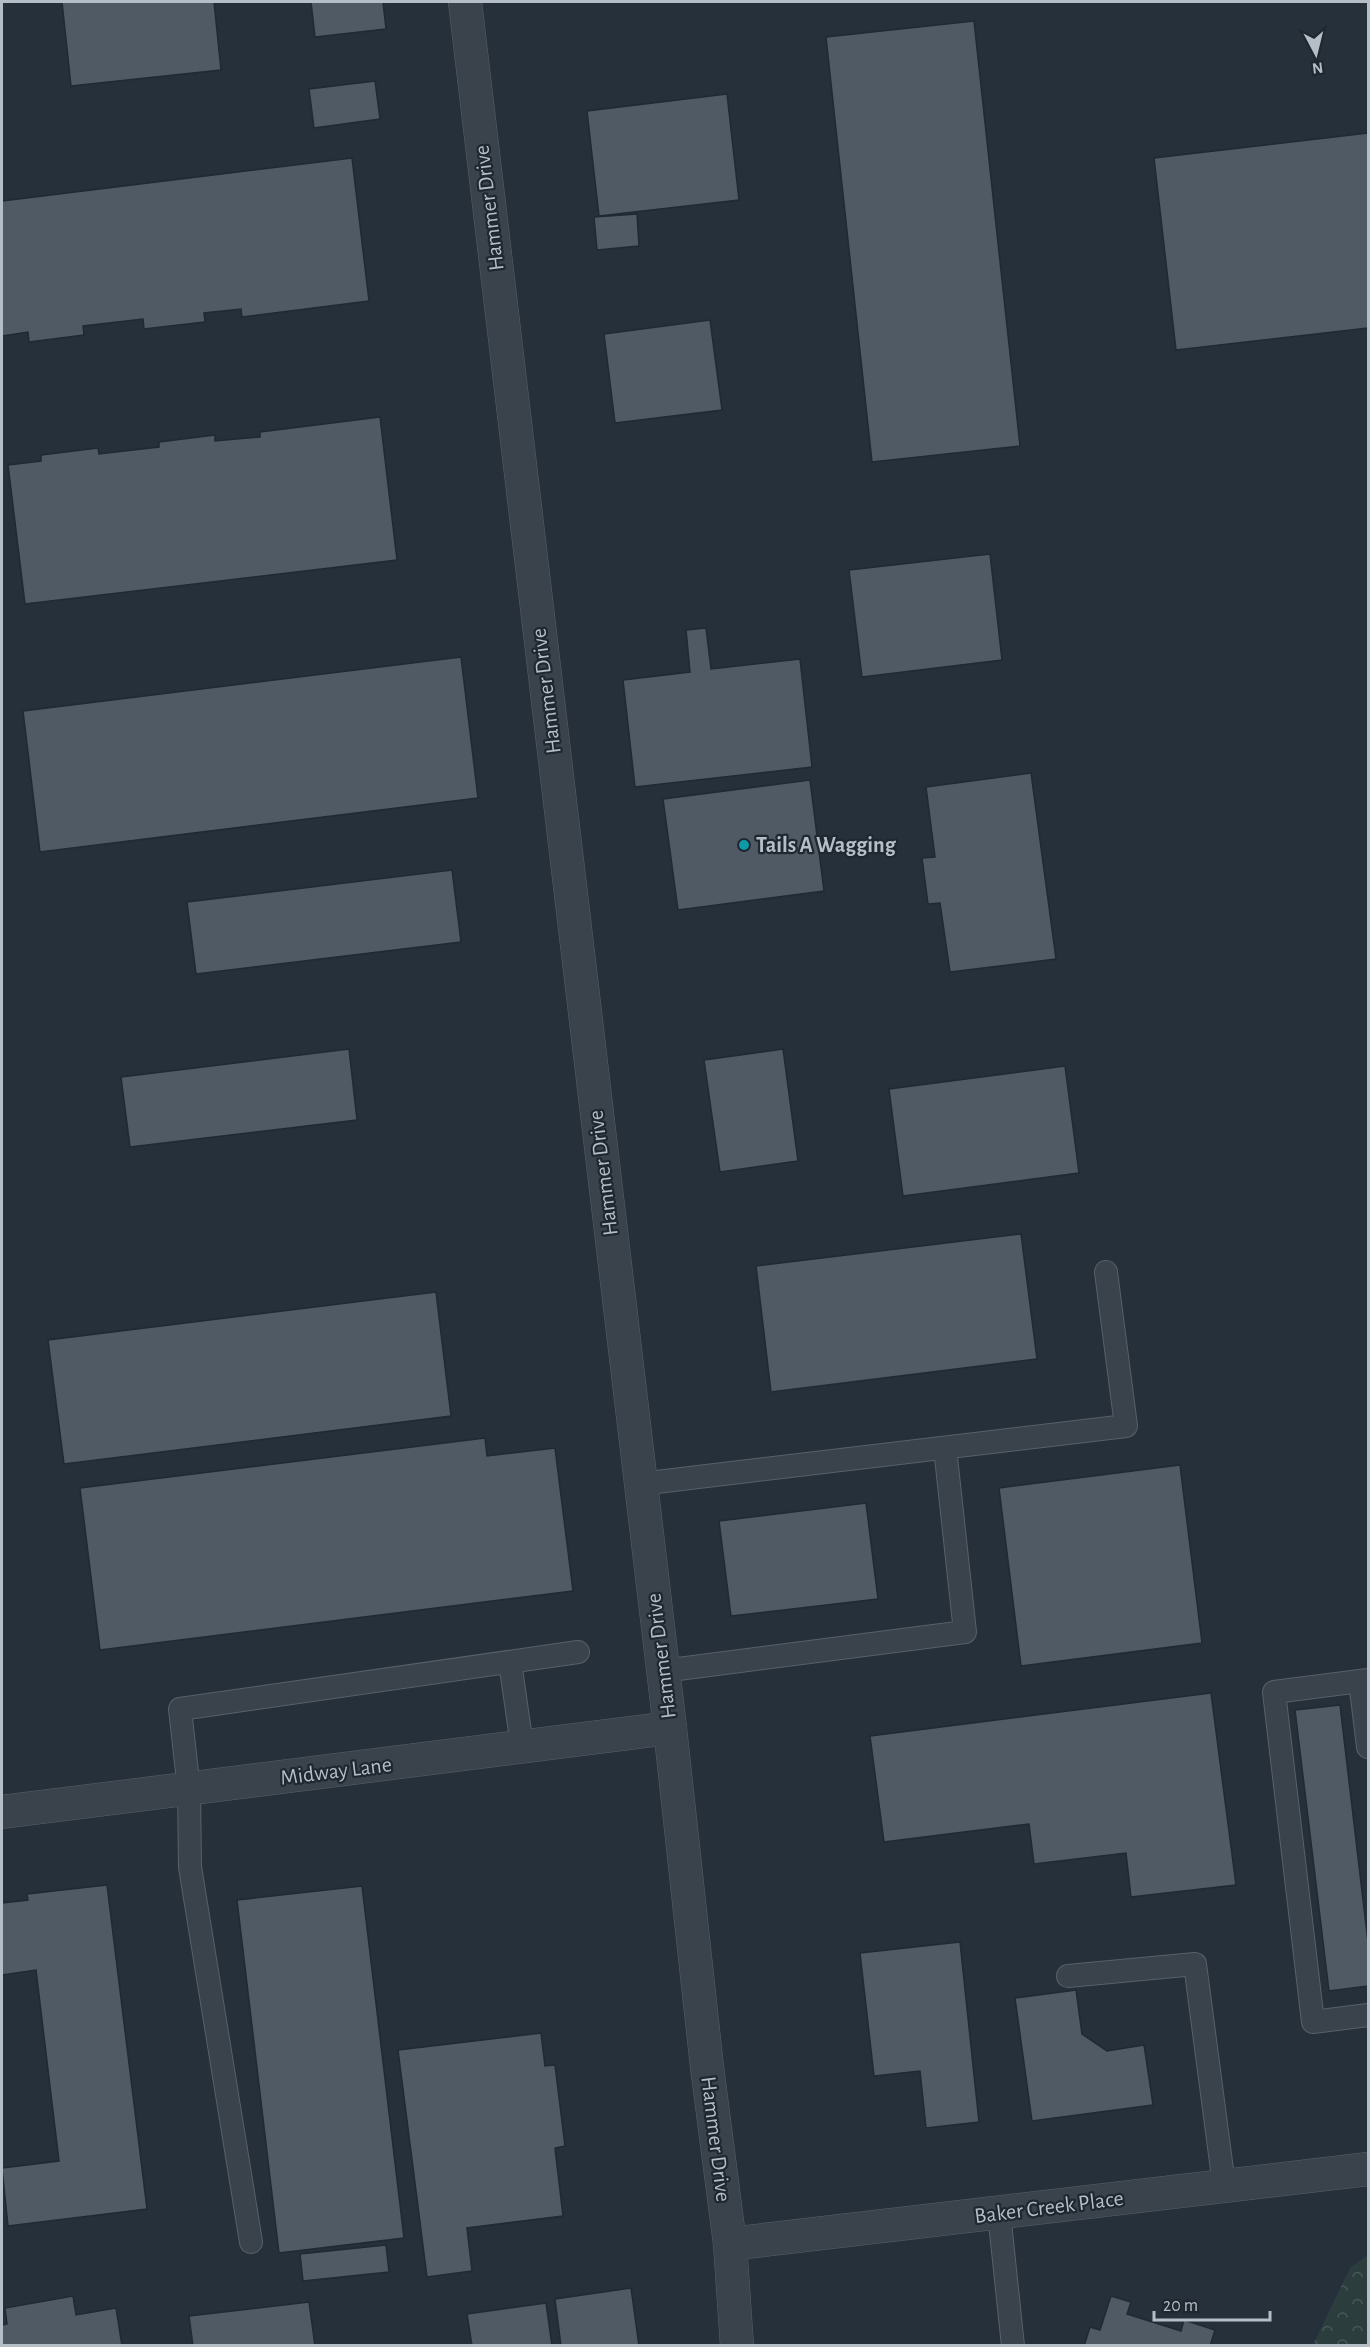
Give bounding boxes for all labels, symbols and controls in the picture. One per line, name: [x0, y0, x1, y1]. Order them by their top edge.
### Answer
north arrow: [1286, 24, 1346, 84]
text: N: [1311, 59, 1324, 77]
street label: Hammer Drive: [470, 144, 508, 272]
street label: Hammer Drive: [527, 627, 565, 755]
place label: Tails A Wagging: [756, 834, 897, 856]
marker: Tails A Wagging: [737, 838, 751, 852]
street label: Hammer Drive: [584, 1109, 622, 1237]
street label: Hammer Drive: [642, 1592, 680, 1720]
street label: Midway Lane: [279, 1753, 393, 1789]
street label: Hammer Drive: [697, 2075, 735, 2203]
street label: Baker Creek Place: [973, 2187, 1125, 2227]
scale bar: [1154, 2284, 1270, 2322]
text: 20 m: [1163, 2297, 1198, 2315]

